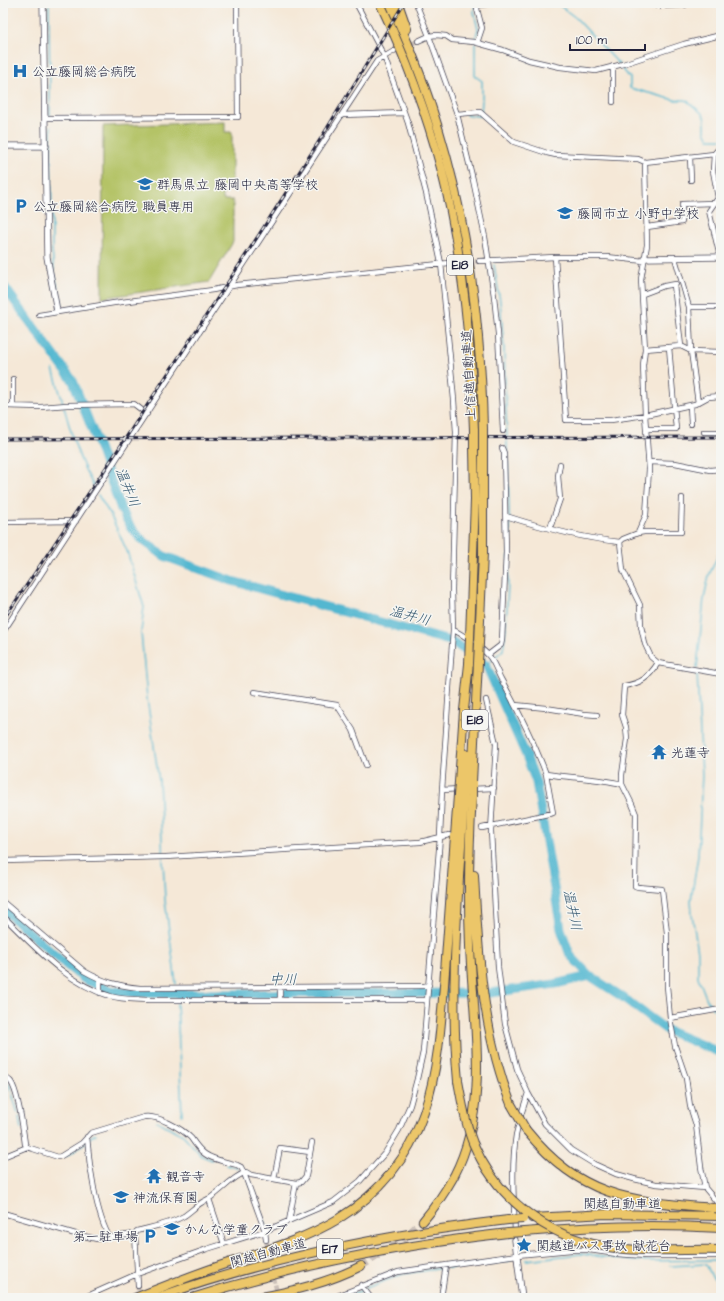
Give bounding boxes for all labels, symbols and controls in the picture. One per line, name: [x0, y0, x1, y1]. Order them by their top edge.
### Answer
scale bar: [570, 26, 645, 52]
text: 100 m: [576, 32, 607, 49]
hospital icon: 公立藤岡総合病院: [11, 62, 29, 80]
place label: 公立藤岡総合病院: [32, 63, 136, 81]
school or university icon: 群馬県立 藤岡中央高等学校: [136, 175, 154, 193]
place label: 群馬県立 藤岡中央高等学校: [157, 176, 318, 194]
parking icon: 公立藤岡総合病院 職員専用: [12, 197, 30, 215]
place label: 公立藤岡総合病院 職員専用: [33, 198, 194, 216]
school or university icon: 藤岡市立 小野中学校: [556, 204, 574, 222]
place label: 藤岡市立 小野中学校: [577, 205, 699, 223]
road number: E18: [447, 255, 473, 275]
street label: 上信越自動車道: [458, 329, 480, 421]
water label: 温井川: [110, 464, 144, 511]
water label: 温井川: [387, 601, 433, 631]
road number: E18: [462, 710, 488, 730]
temple icon: 光蓮寺: [650, 743, 668, 761]
place label: 光蓮寺: [671, 744, 710, 762]
water label: 温井川: [558, 888, 586, 933]
water label: 中川: [269, 970, 297, 990]
temple icon: 観音寺: [145, 1167, 163, 1185]
place label: 観音寺: [166, 1168, 205, 1186]
school or university icon: 神流保育園: [112, 1188, 130, 1206]
place label: 神流保育園: [133, 1189, 198, 1207]
street label: 関越自動車道: [583, 1195, 661, 1213]
school or university icon: かんな学童クラブ: [163, 1220, 181, 1238]
place label: かんな学童クラブ: [184, 1221, 288, 1239]
parking icon: 第一駐車場: [141, 1227, 159, 1245]
place label: 第一駐車場: [73, 1228, 138, 1246]
street label: 関越自動車道: [228, 1234, 308, 1272]
place icon: 関越道バス事故 献花台: [515, 1236, 533, 1254]
place label: 関越道バス事故 献花台: [536, 1237, 671, 1255]
road number: E17: [317, 1239, 343, 1259]

